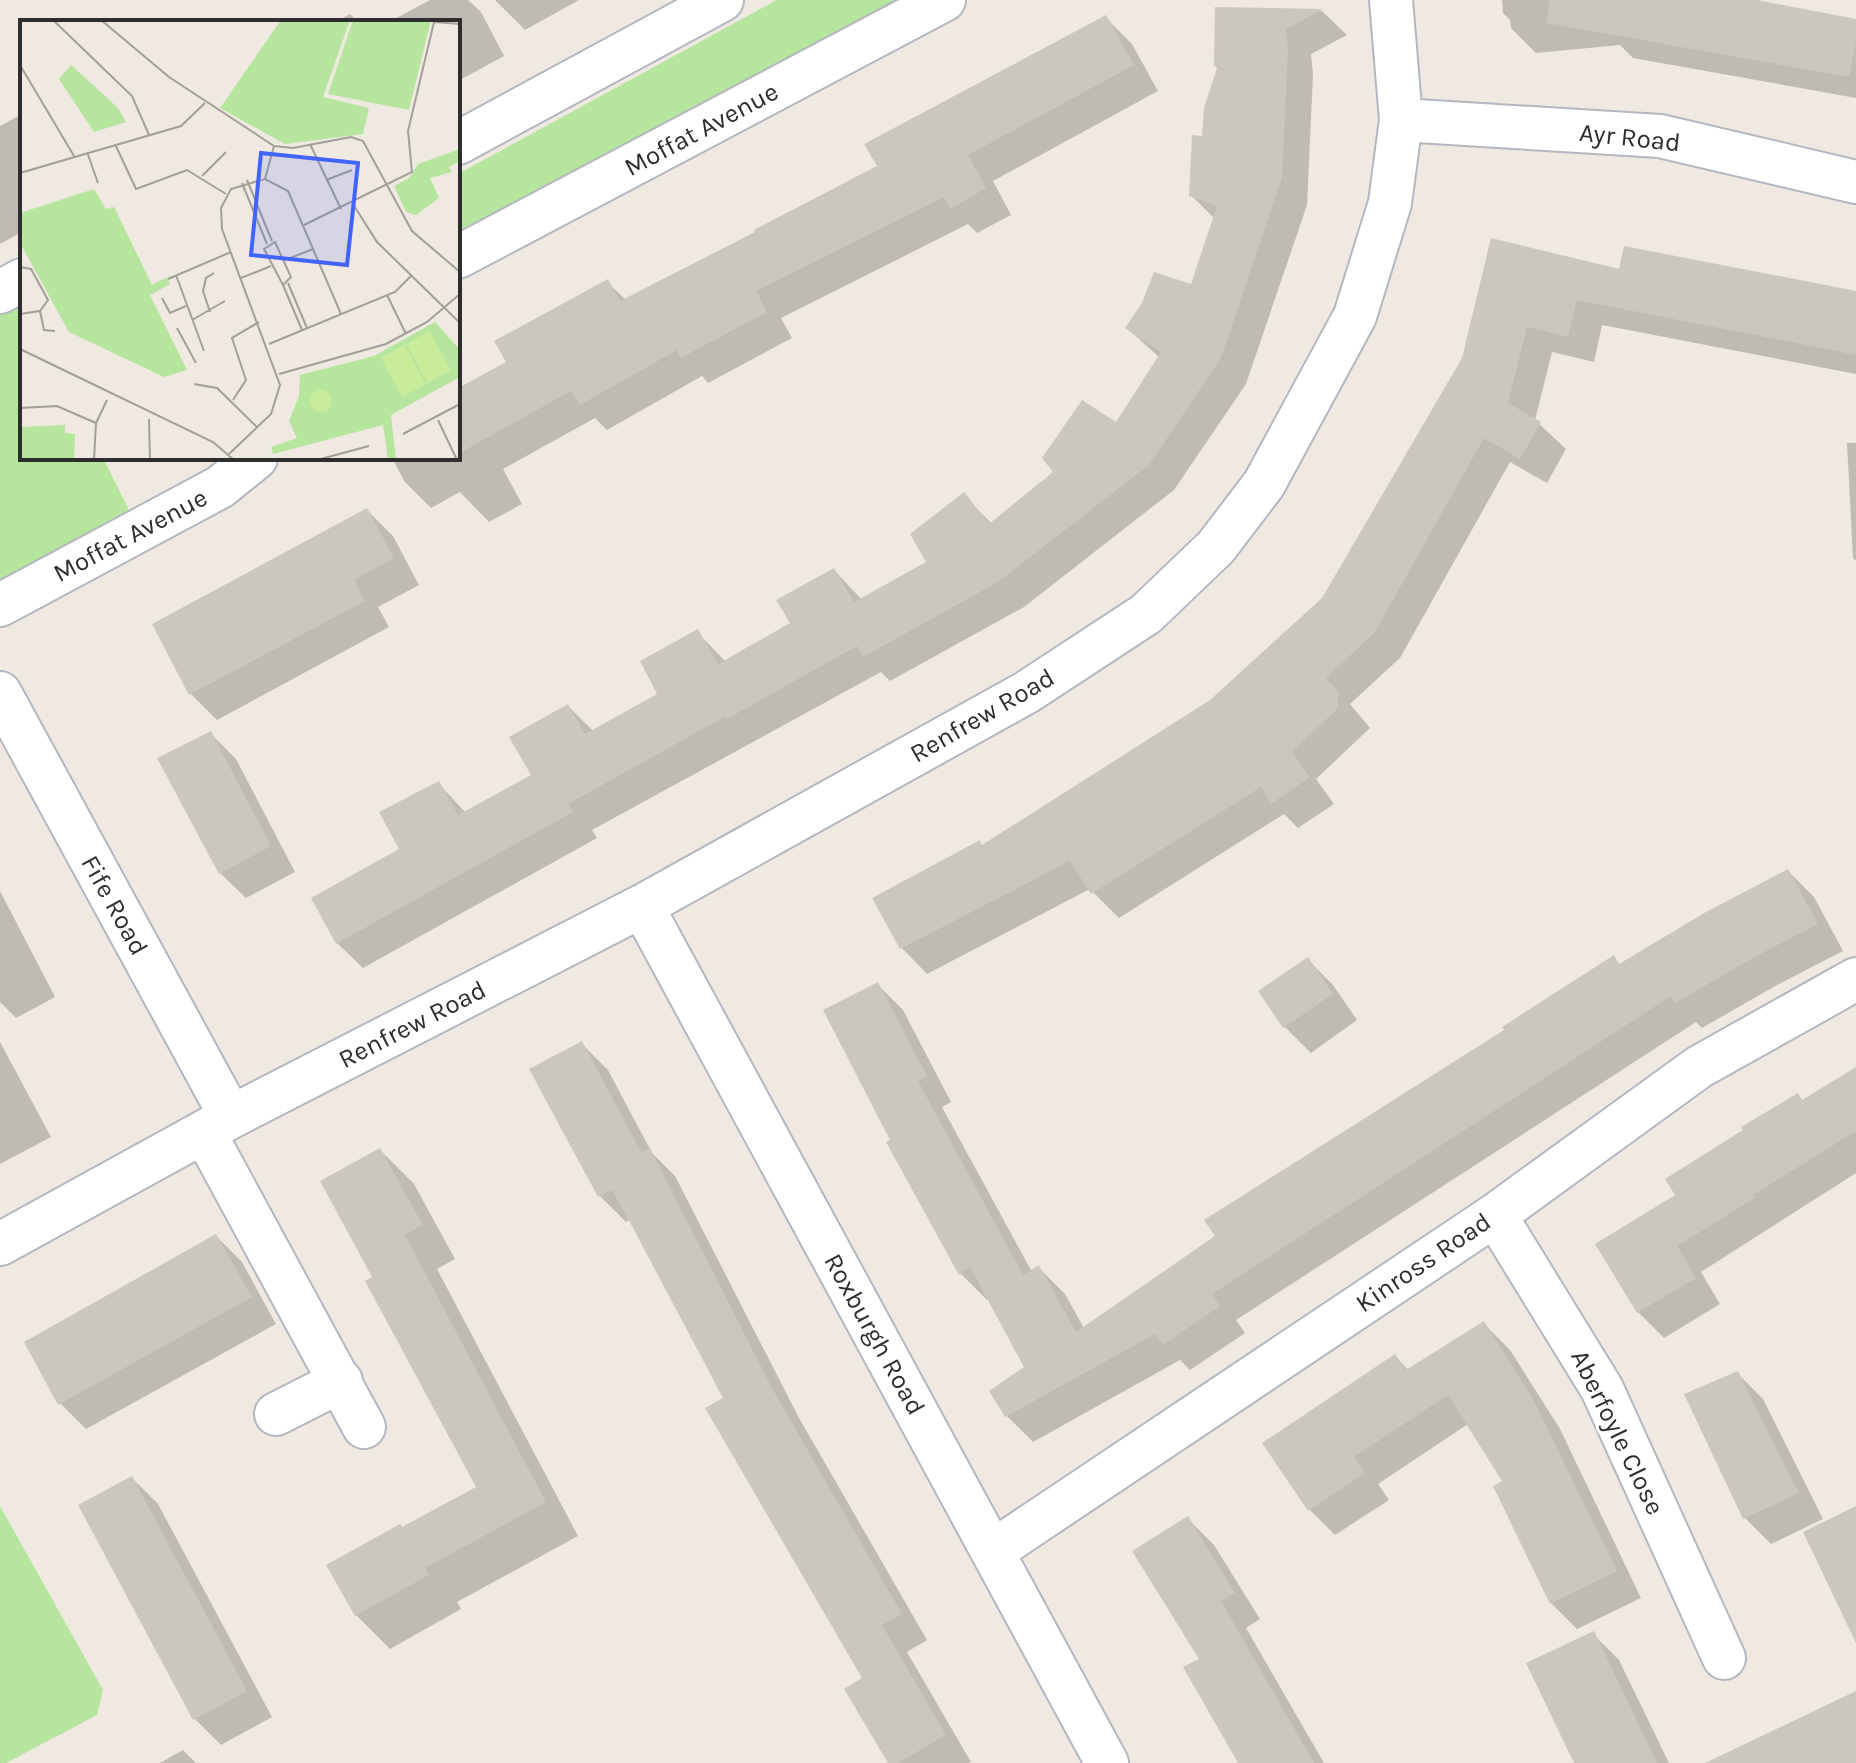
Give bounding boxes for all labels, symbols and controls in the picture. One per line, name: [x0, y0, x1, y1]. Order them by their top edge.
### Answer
inset map: [20, 20, 460, 460]
street label: Moffat Avenue: [619, 76, 784, 183]
street label: Ayr Road: [1578, 117, 1682, 158]
street label: Moffat Avenue: [48, 482, 213, 589]
street label: Renfrew Road: [905, 662, 1060, 769]
street label: Fife Road: [74, 850, 155, 961]
street label: Renfrew Road: [333, 974, 491, 1075]
street label: Kinross Road: [1350, 1206, 1497, 1319]
street label: Roxburgh Road: [817, 1248, 932, 1420]
street label: Aberfoyle Close: [1564, 1345, 1671, 1520]

